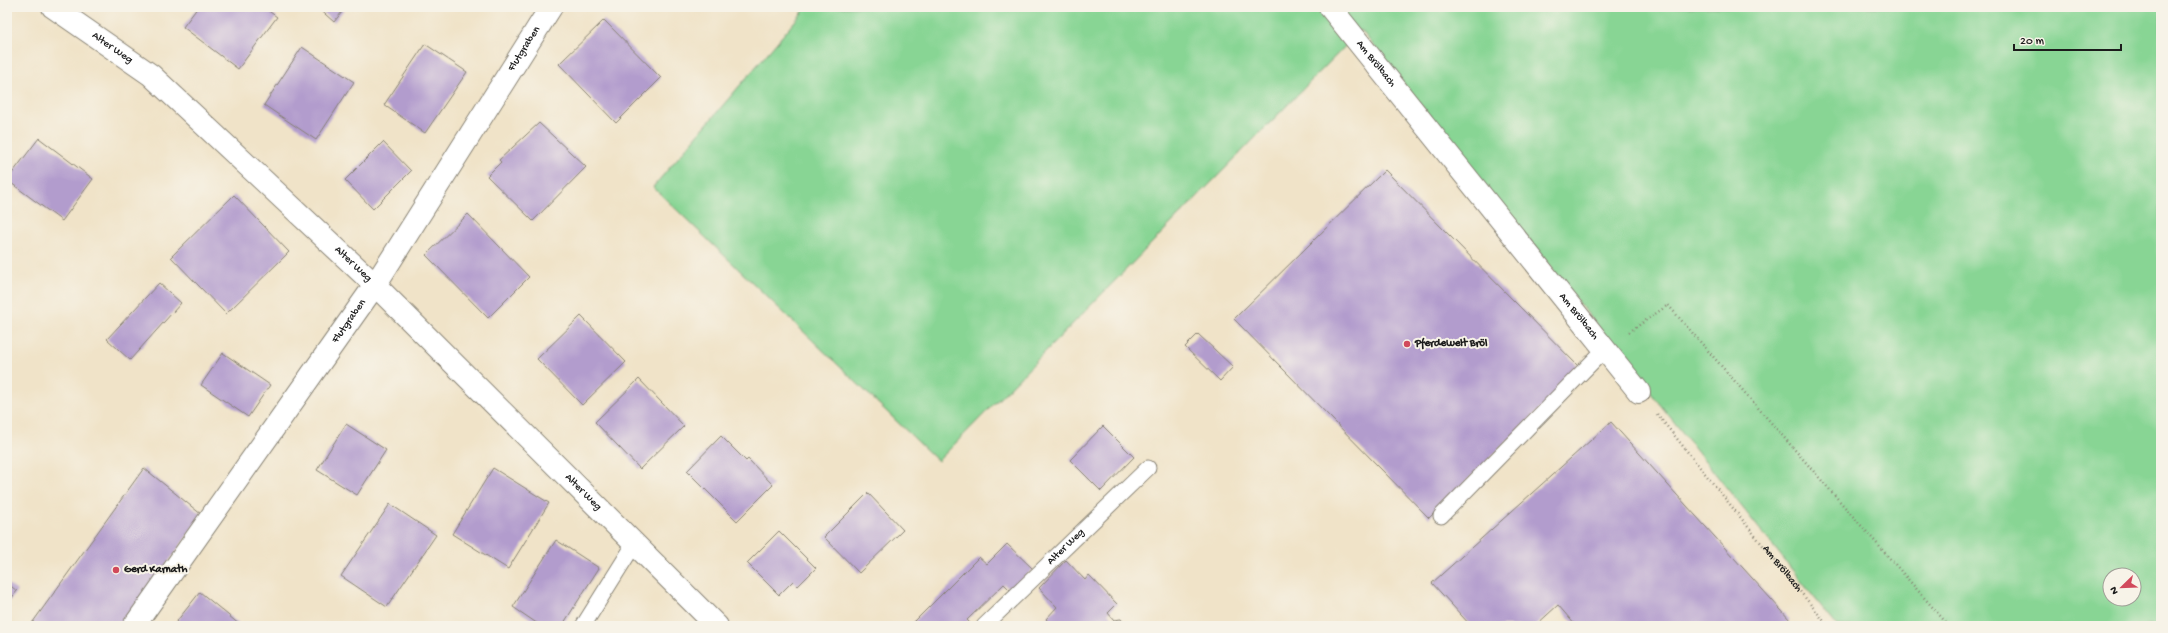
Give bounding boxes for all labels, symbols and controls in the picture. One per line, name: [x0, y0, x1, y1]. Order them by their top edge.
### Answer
street label: Flutgraben: [505, 24, 544, 74]
scale bar: [2014, 26, 2121, 52]
street label: Alter Weg: [89, 30, 135, 66]
text: 20 m: [2020, 35, 2045, 49]
street label: Am Brölbach: [1353, 38, 1398, 90]
street label: Alter Weg: [332, 244, 374, 285]
street label: Am Brölbach: [1556, 291, 1601, 342]
street label: Flutgraben: [329, 297, 369, 346]
place label: Pferdewelt Bröl: [1414, 337, 1488, 350]
marker: Pferdewelt Bröl: [1402, 339, 1412, 349]
street label: Alter Weg: [562, 472, 604, 513]
street label: Alter Weg: [1045, 526, 1087, 568]
street label: Am Brölbach: [1760, 543, 1804, 595]
place label: Gerd Karnath: [124, 563, 187, 576]
marker: Gerd Karnath: [111, 565, 121, 575]
north arrow: [2102, 567, 2142, 607]
text: N: [2108, 584, 2122, 596]

